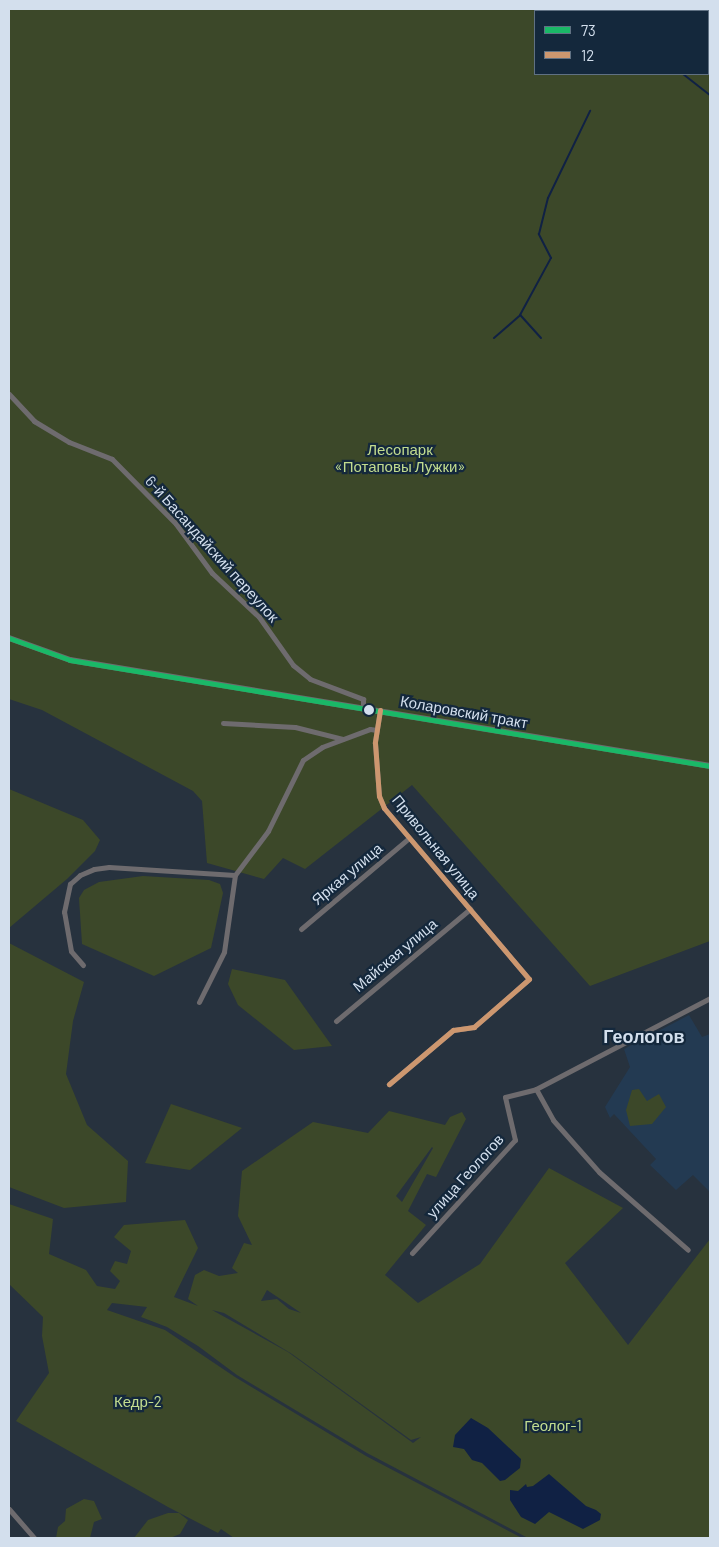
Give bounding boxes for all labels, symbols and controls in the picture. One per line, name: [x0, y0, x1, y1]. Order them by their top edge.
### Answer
legend: [534, 10, 709, 75]
text: 73: [581, 21, 596, 39]
text: 12: [581, 46, 594, 64]
park label: Лесопарк «Потаповы Лужки»: [335, 440, 465, 475]
street label: 6-й Басандайский переулок: [142, 472, 282, 626]
street label: Коларовский тракт: [399, 692, 529, 732]
unlabelled marker: [364, 705, 374, 715]
street label: Привольная улица: [388, 791, 484, 903]
street label: Яркая улица: [308, 839, 386, 909]
street label: Майская улица: [349, 915, 441, 995]
district label: Геологов: [603, 1025, 685, 1047]
street label: улица Геологов: [423, 1130, 507, 1222]
park label: Кедр-2: [114, 1393, 162, 1411]
park label: Геолог-1: [524, 1417, 582, 1435]

